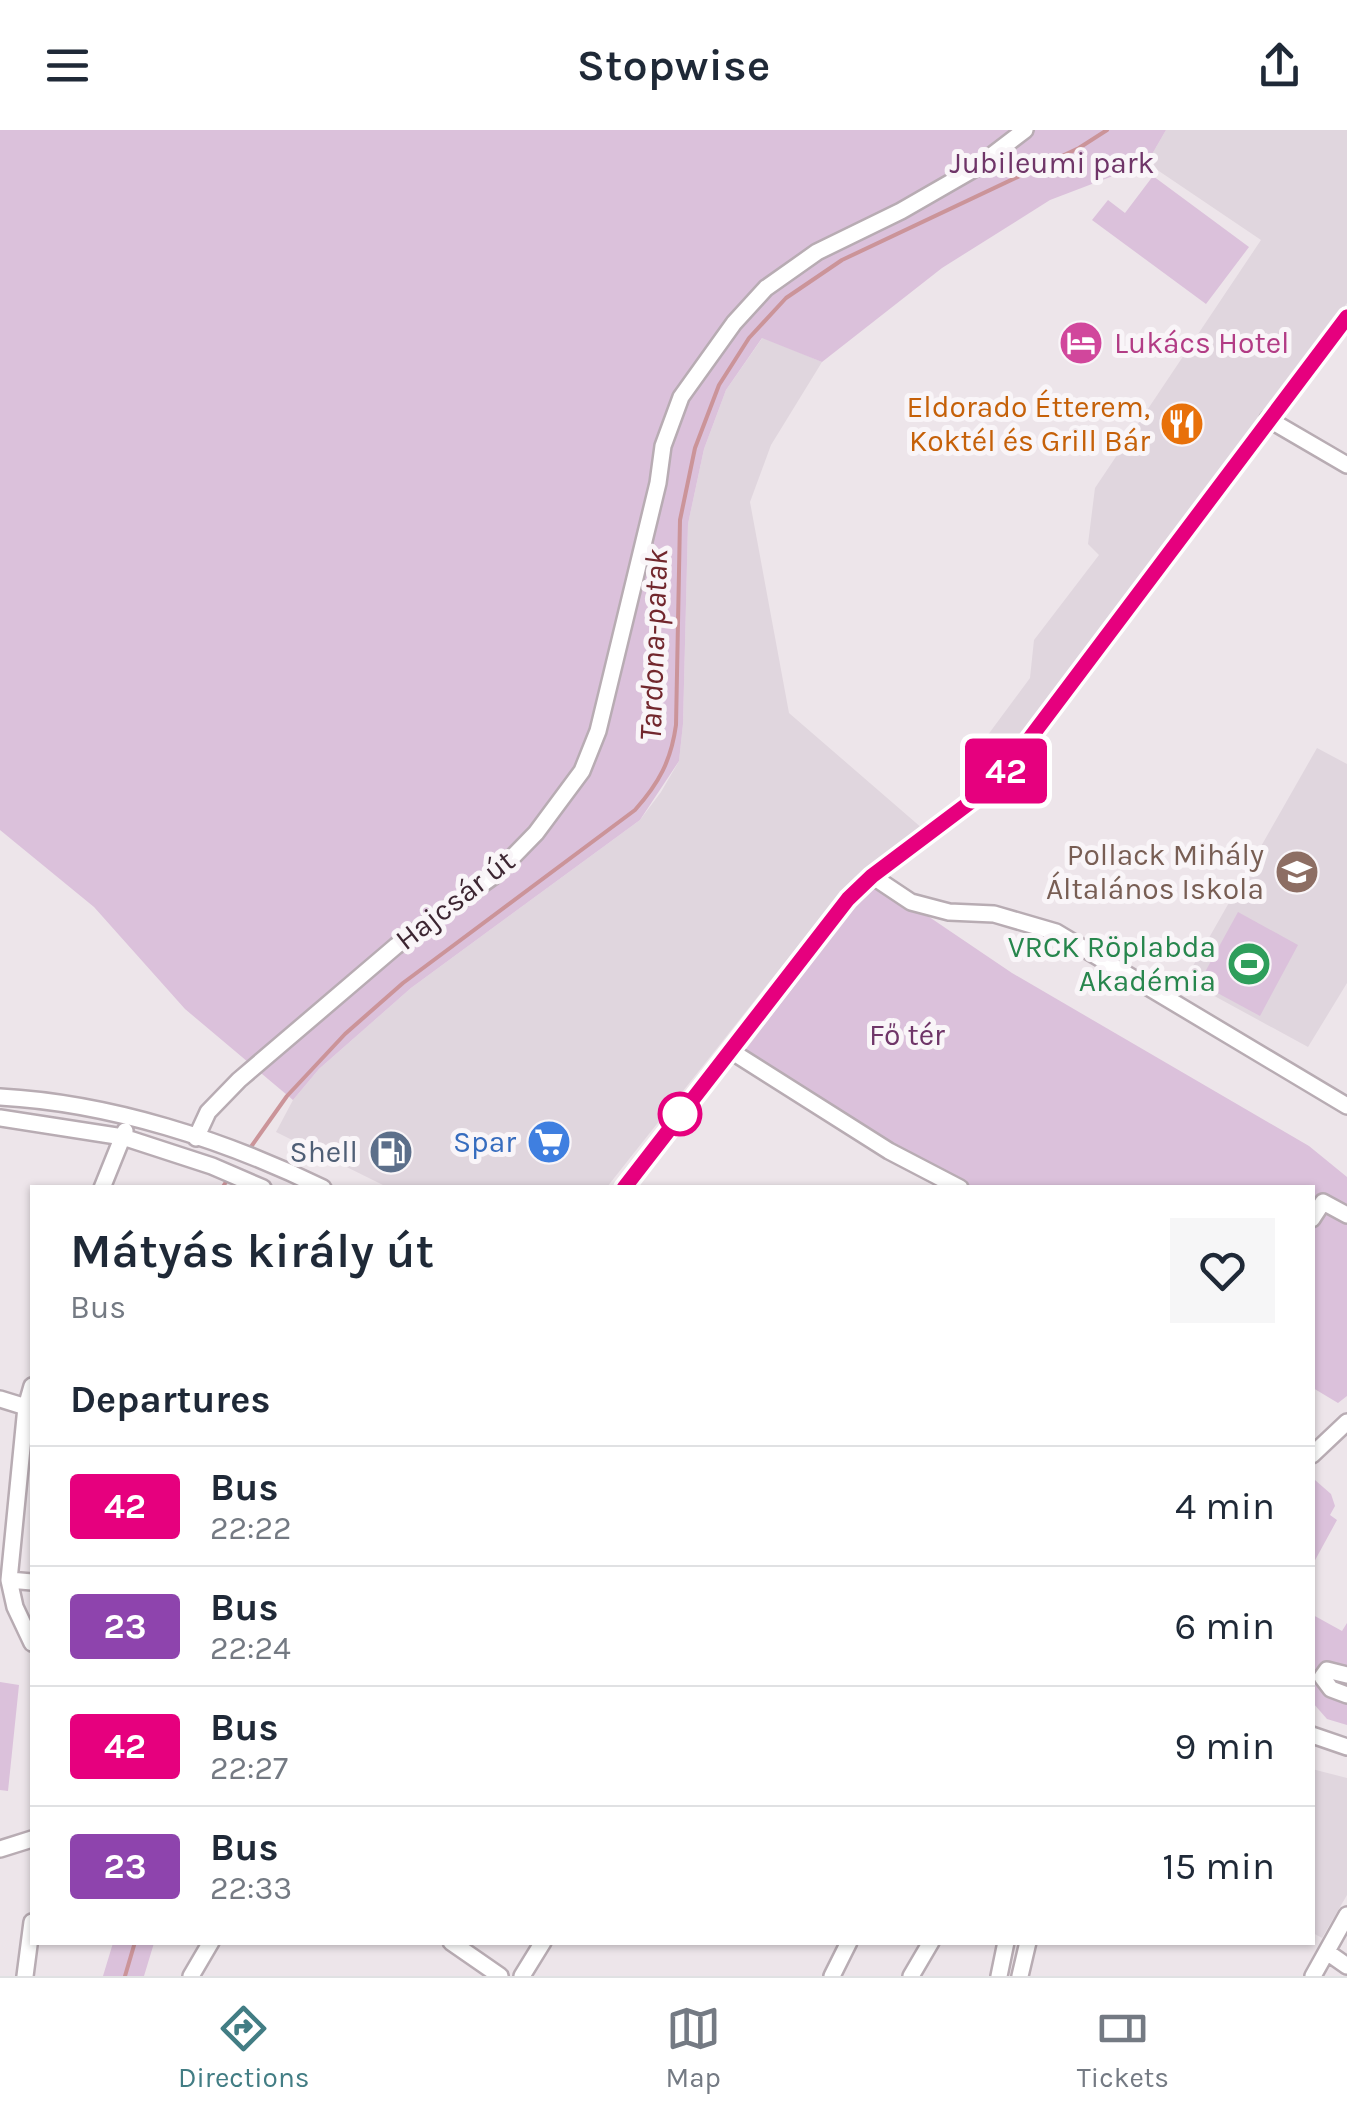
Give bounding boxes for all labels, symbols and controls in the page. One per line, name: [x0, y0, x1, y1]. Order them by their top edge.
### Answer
icon: menu: [40, 38, 95, 93]
icon: share: [1252, 38, 1307, 93]
text: Stopwise: [577, 39, 770, 91]
park label: Jubileumi park: [950, 145, 1154, 181]
hotel icon: Lukács Hotel: [1058, 320, 1104, 366]
place label: Lukács Hotel: [1114, 325, 1290, 361]
place label: Eldorado Étterem, Koktél és Grill Bár: [907, 389, 1150, 459]
restaurant icon: Eldorado Étterem, Koktél és Grill Bár: [1159, 401, 1205, 447]
water label: Tardona-patak: [632, 548, 675, 742]
line badge: 42: [961, 738, 1051, 804]
text: 42: [985, 751, 1027, 792]
place label: Pollack Mihály Általános Iskola: [1046, 837, 1264, 907]
street label: Hajcsár út: [388, 842, 522, 958]
school or university icon: Pollack Mihály Általános Iskola: [1274, 849, 1320, 895]
place label: VRCK Röplabda Akadémia: [1008, 929, 1216, 999]
sports icon: VRCK Röplabda Akadémia: [1226, 941, 1272, 987]
park label: Fő tér: [869, 1017, 945, 1053]
unlabelled marker: [659, 1093, 701, 1135]
supermarket icon: Spar: [526, 1119, 572, 1165]
place label: Spar: [453, 1124, 516, 1160]
fuel station icon: Shell: [368, 1129, 414, 1175]
place label: Shell: [290, 1134, 358, 1170]
button: heart: [1170, 1218, 1275, 1323]
text: Mátyás király út: [70, 1223, 434, 1279]
text: Bus: [70, 1289, 126, 1326]
text: Departures: [70, 1377, 270, 1422]
text: Bus: [210, 1465, 279, 1510]
text: 4 min: [1175, 1484, 1275, 1529]
text: 42: [104, 1486, 146, 1527]
text: 22:22: [210, 1510, 292, 1547]
text: Bus: [210, 1585, 279, 1630]
text: 6 min: [1174, 1604, 1275, 1649]
text: 23: [104, 1606, 146, 1647]
text: 22:24: [210, 1630, 291, 1667]
text: Bus: [210, 1705, 279, 1750]
text: 9 min: [1174, 1724, 1275, 1769]
text: 42: [104, 1726, 146, 1767]
text: 22:27: [210, 1750, 288, 1787]
text: Bus: [210, 1825, 279, 1870]
text: 15 min: [1162, 1844, 1275, 1889]
text: 23: [104, 1846, 146, 1887]
text: 22:33: [210, 1870, 292, 1907]
tab: Directions: [178, 2001, 310, 2094]
tab: Map: [665, 2001, 721, 2094]
tab: Tickets: [1077, 2001, 1169, 2094]

